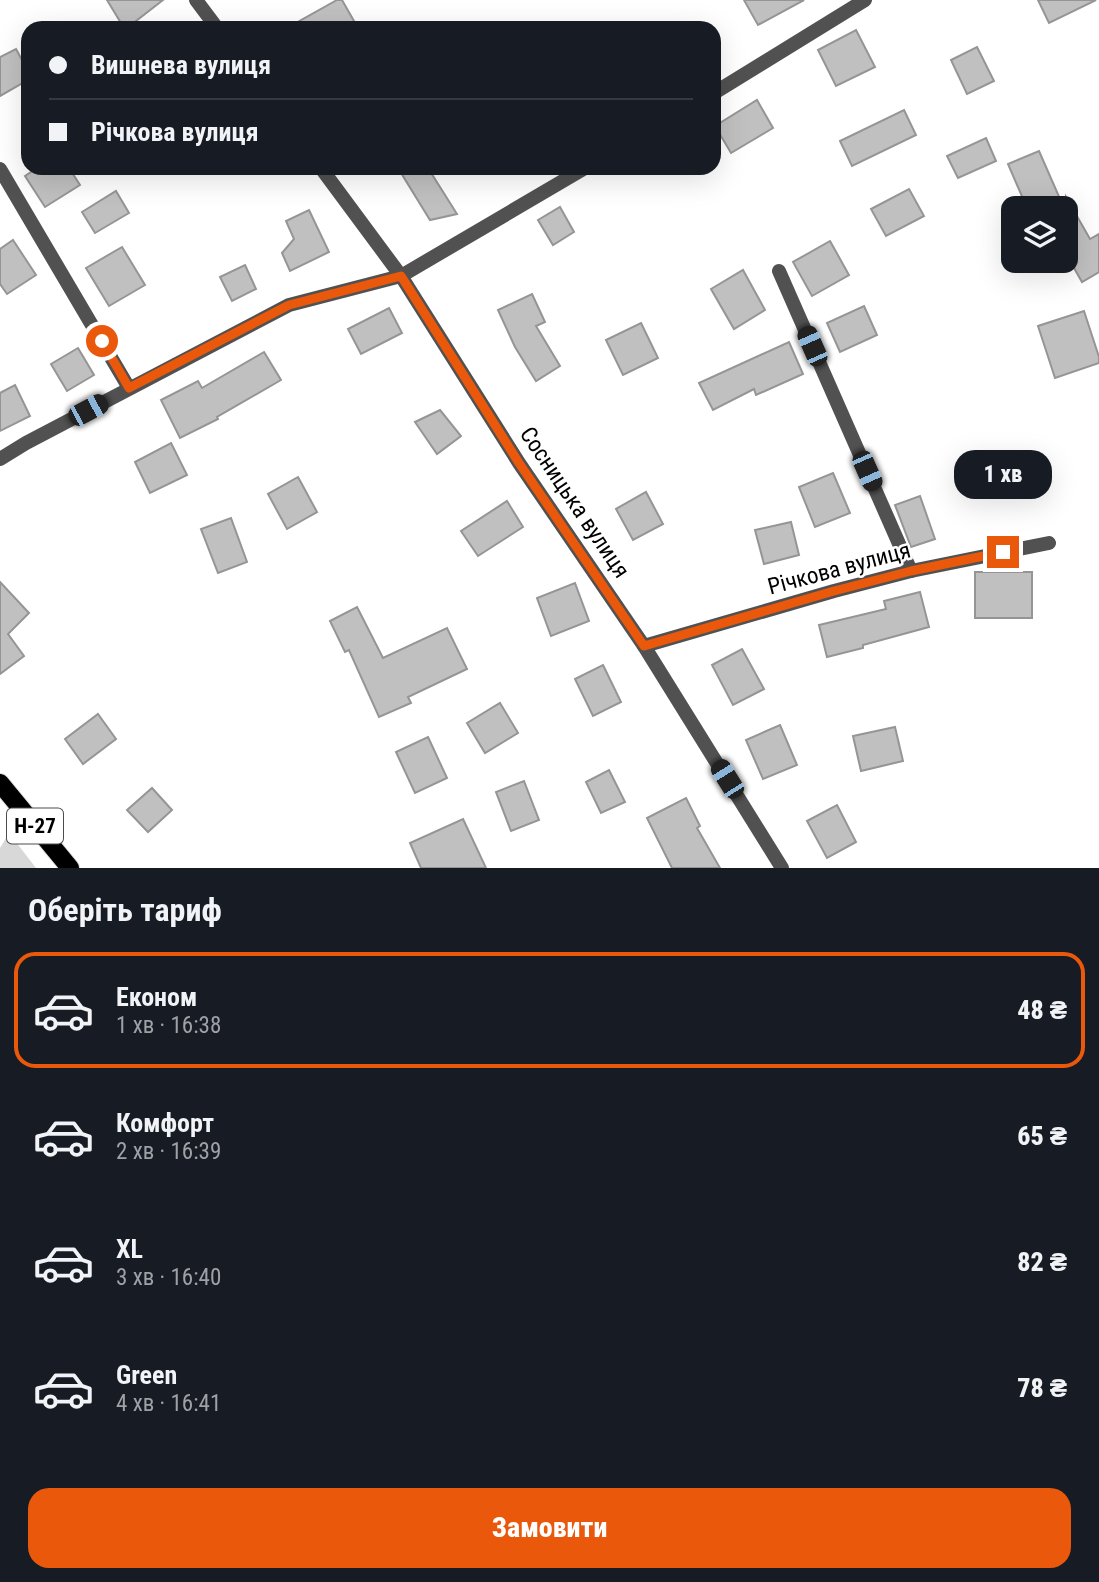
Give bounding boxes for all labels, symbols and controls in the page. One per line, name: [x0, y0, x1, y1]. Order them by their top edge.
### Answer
text: Вишнева вулиця: [91, 50, 271, 80]
text: Річкова вулиця: [91, 117, 259, 147]
map controls: [1001, 196, 1078, 273]
button: layers: [1001, 196, 1078, 273]
car: [794, 323, 831, 369]
route start: [86, 325, 118, 357]
car: [65, 391, 112, 429]
street label: Сосницька вулиця: [514, 422, 635, 583]
car: [849, 448, 886, 494]
callout: 1 хв: [954, 450, 1052, 500]
text: 1 хв: [984, 461, 1022, 488]
street label: Річкова вулиця: [765, 536, 913, 600]
route end: [987, 536, 1019, 568]
car: [707, 756, 748, 802]
road number: Н-27: [7, 808, 63, 844]
text: Оберіть тариф: [28, 891, 222, 929]
icon: car: [32, 979, 95, 1042]
text: Економ: [116, 982, 197, 1012]
text: 48 ₴: [1017, 995, 1067, 1025]
text: 1 хв · 16:38: [116, 1012, 221, 1039]
icon: car: [32, 1105, 95, 1168]
text: Комфорт: [116, 1108, 214, 1138]
text: 65 ₴: [1017, 1121, 1067, 1151]
text: 2 хв · 16:39: [116, 1138, 221, 1165]
icon: car: [32, 1231, 95, 1294]
text: XL: [116, 1234, 143, 1264]
text: 82 ₴: [1017, 1247, 1067, 1277]
text: 3 хв · 16:40: [116, 1264, 221, 1291]
icon: car: [32, 1357, 95, 1420]
text: Green: [116, 1360, 177, 1390]
text: 78 ₴: [1017, 1373, 1067, 1403]
text: 4 хв · 16:41: [116, 1390, 221, 1417]
button: Замовити: [28, 1488, 1071, 1568]

